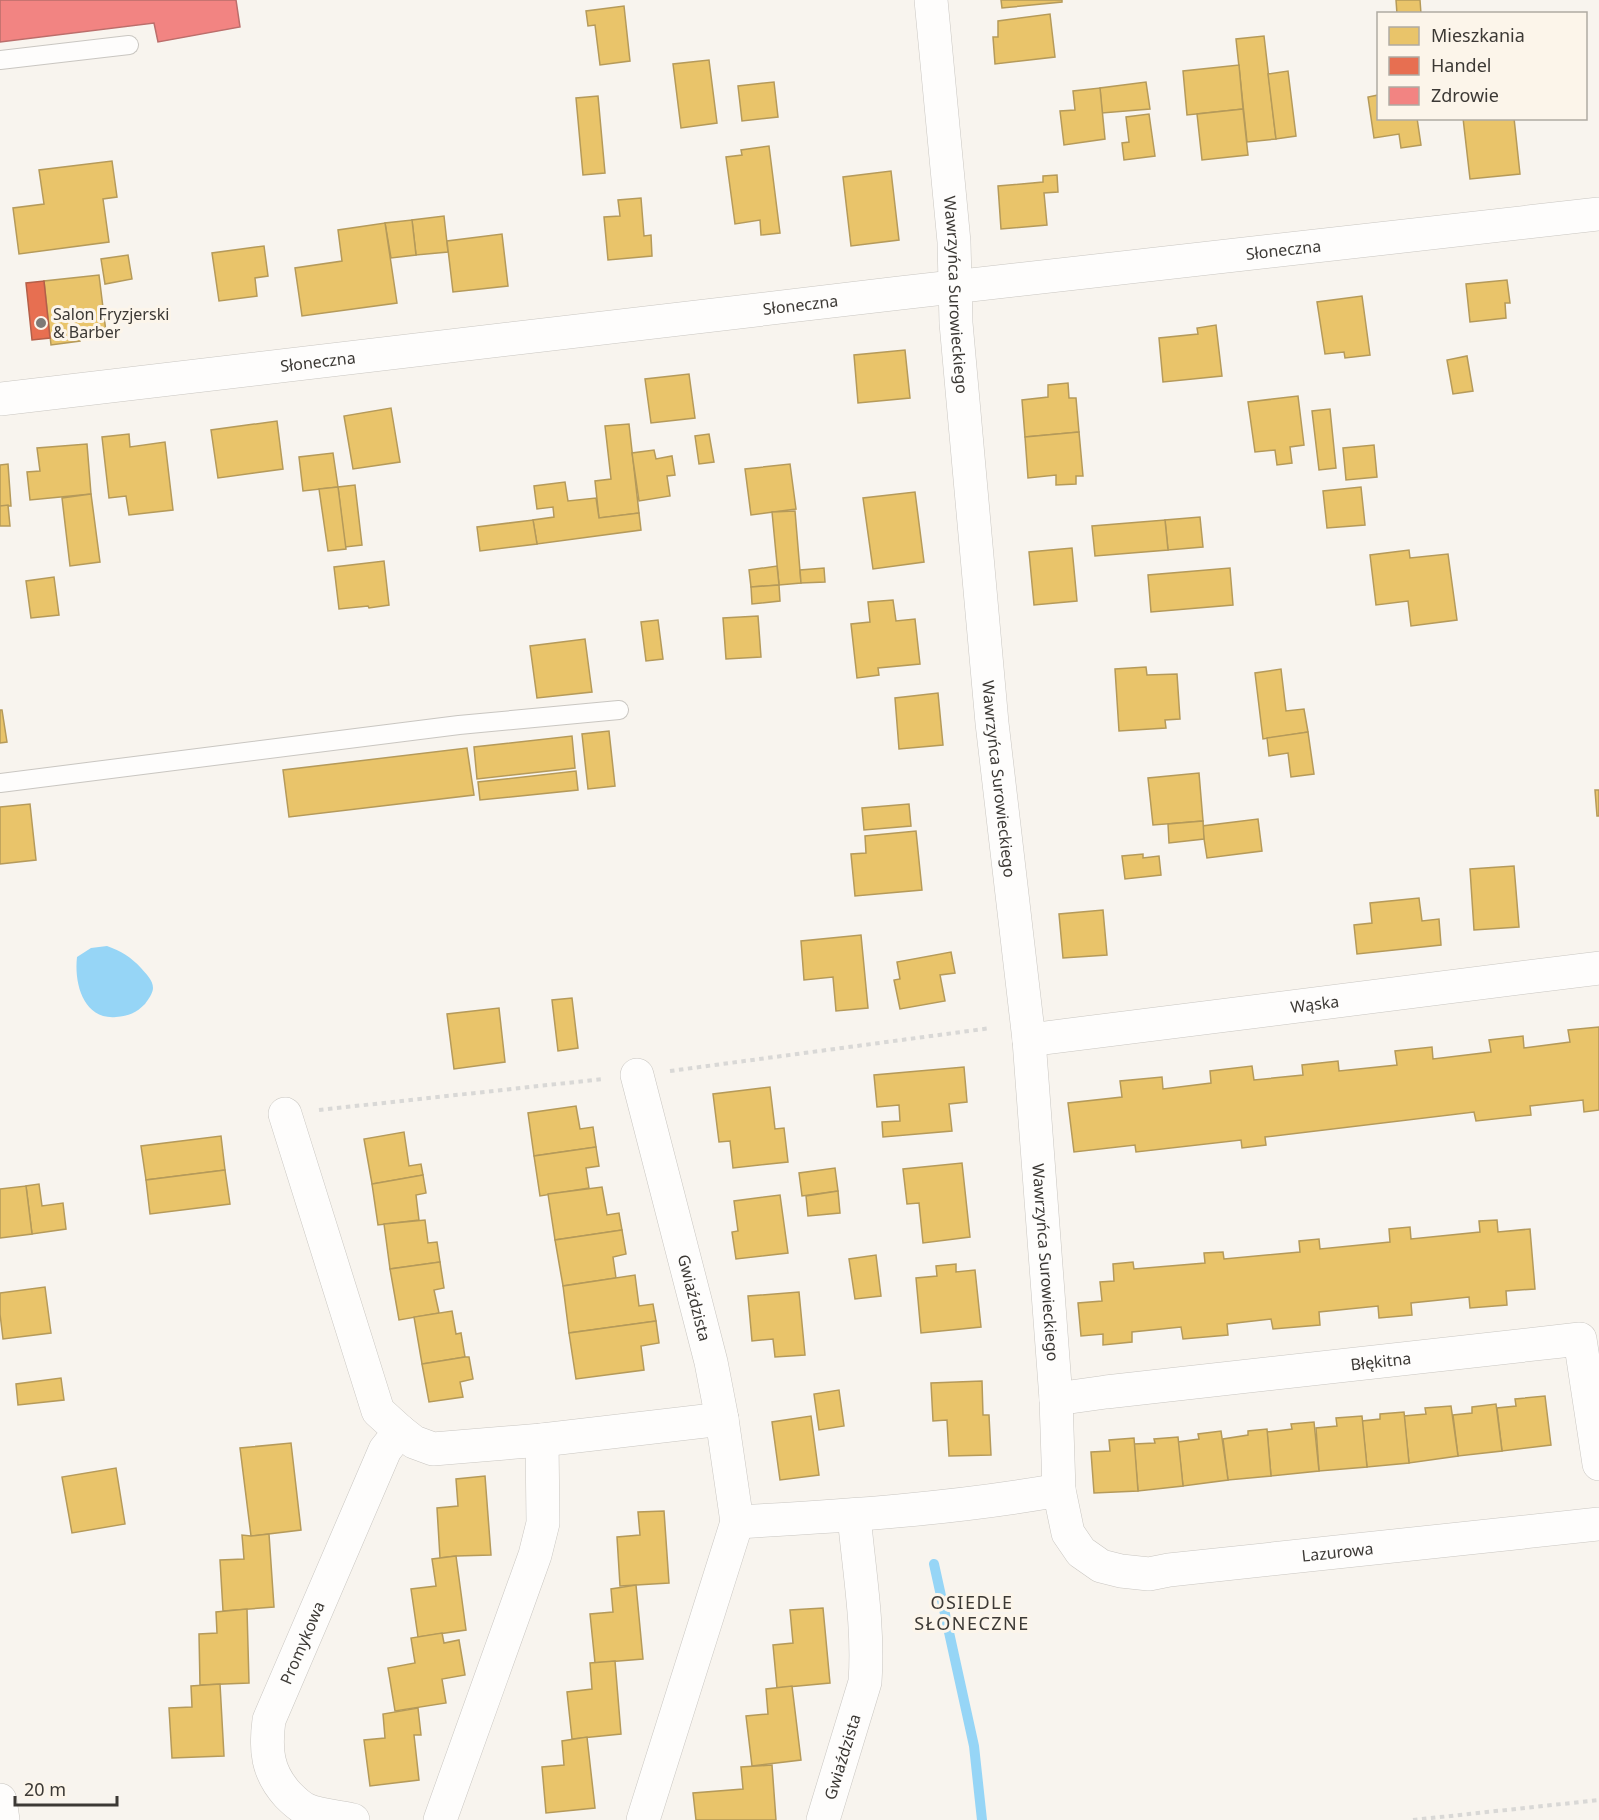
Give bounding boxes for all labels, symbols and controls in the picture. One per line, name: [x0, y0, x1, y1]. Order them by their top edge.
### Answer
legend: [1377, 12, 1587, 120]
text: Mieszkania: [1431, 23, 1525, 47]
text: Handel: [1431, 53, 1491, 77]
text: Zdrowie: [1431, 83, 1499, 107]
street label: Wawrzyńca Surowieckiego: [939, 195, 973, 395]
street label: Słoneczna: [1245, 234, 1322, 265]
street label: Słoneczna: [762, 289, 839, 320]
place label: Salon Fryzjerski & Barber: [53, 303, 169, 343]
marker: Salon Fryzjerski & Barber: [34, 316, 48, 330]
street label: Słoneczna: [279, 346, 357, 377]
street label: Wawrzyńca Surowieckiego: [977, 679, 1021, 879]
street label: Wąska: [1289, 990, 1340, 1018]
street label: Wawrzyńca Surowieckiego: [1027, 1163, 1064, 1362]
street label: Gwiaździsta: [673, 1252, 716, 1343]
street label: Błękitna: [1349, 1347, 1412, 1376]
street label: Lazurowa: [1301, 1537, 1375, 1567]
district label: OSIEDLE SŁONECZNE: [914, 1590, 1030, 1635]
street label: Promykowa: [275, 1598, 330, 1688]
street label: Gwiaździsta: [819, 1711, 866, 1803]
scale bar: [15, 1769, 117, 1807]
text: 20 m: [24, 1777, 66, 1801]

